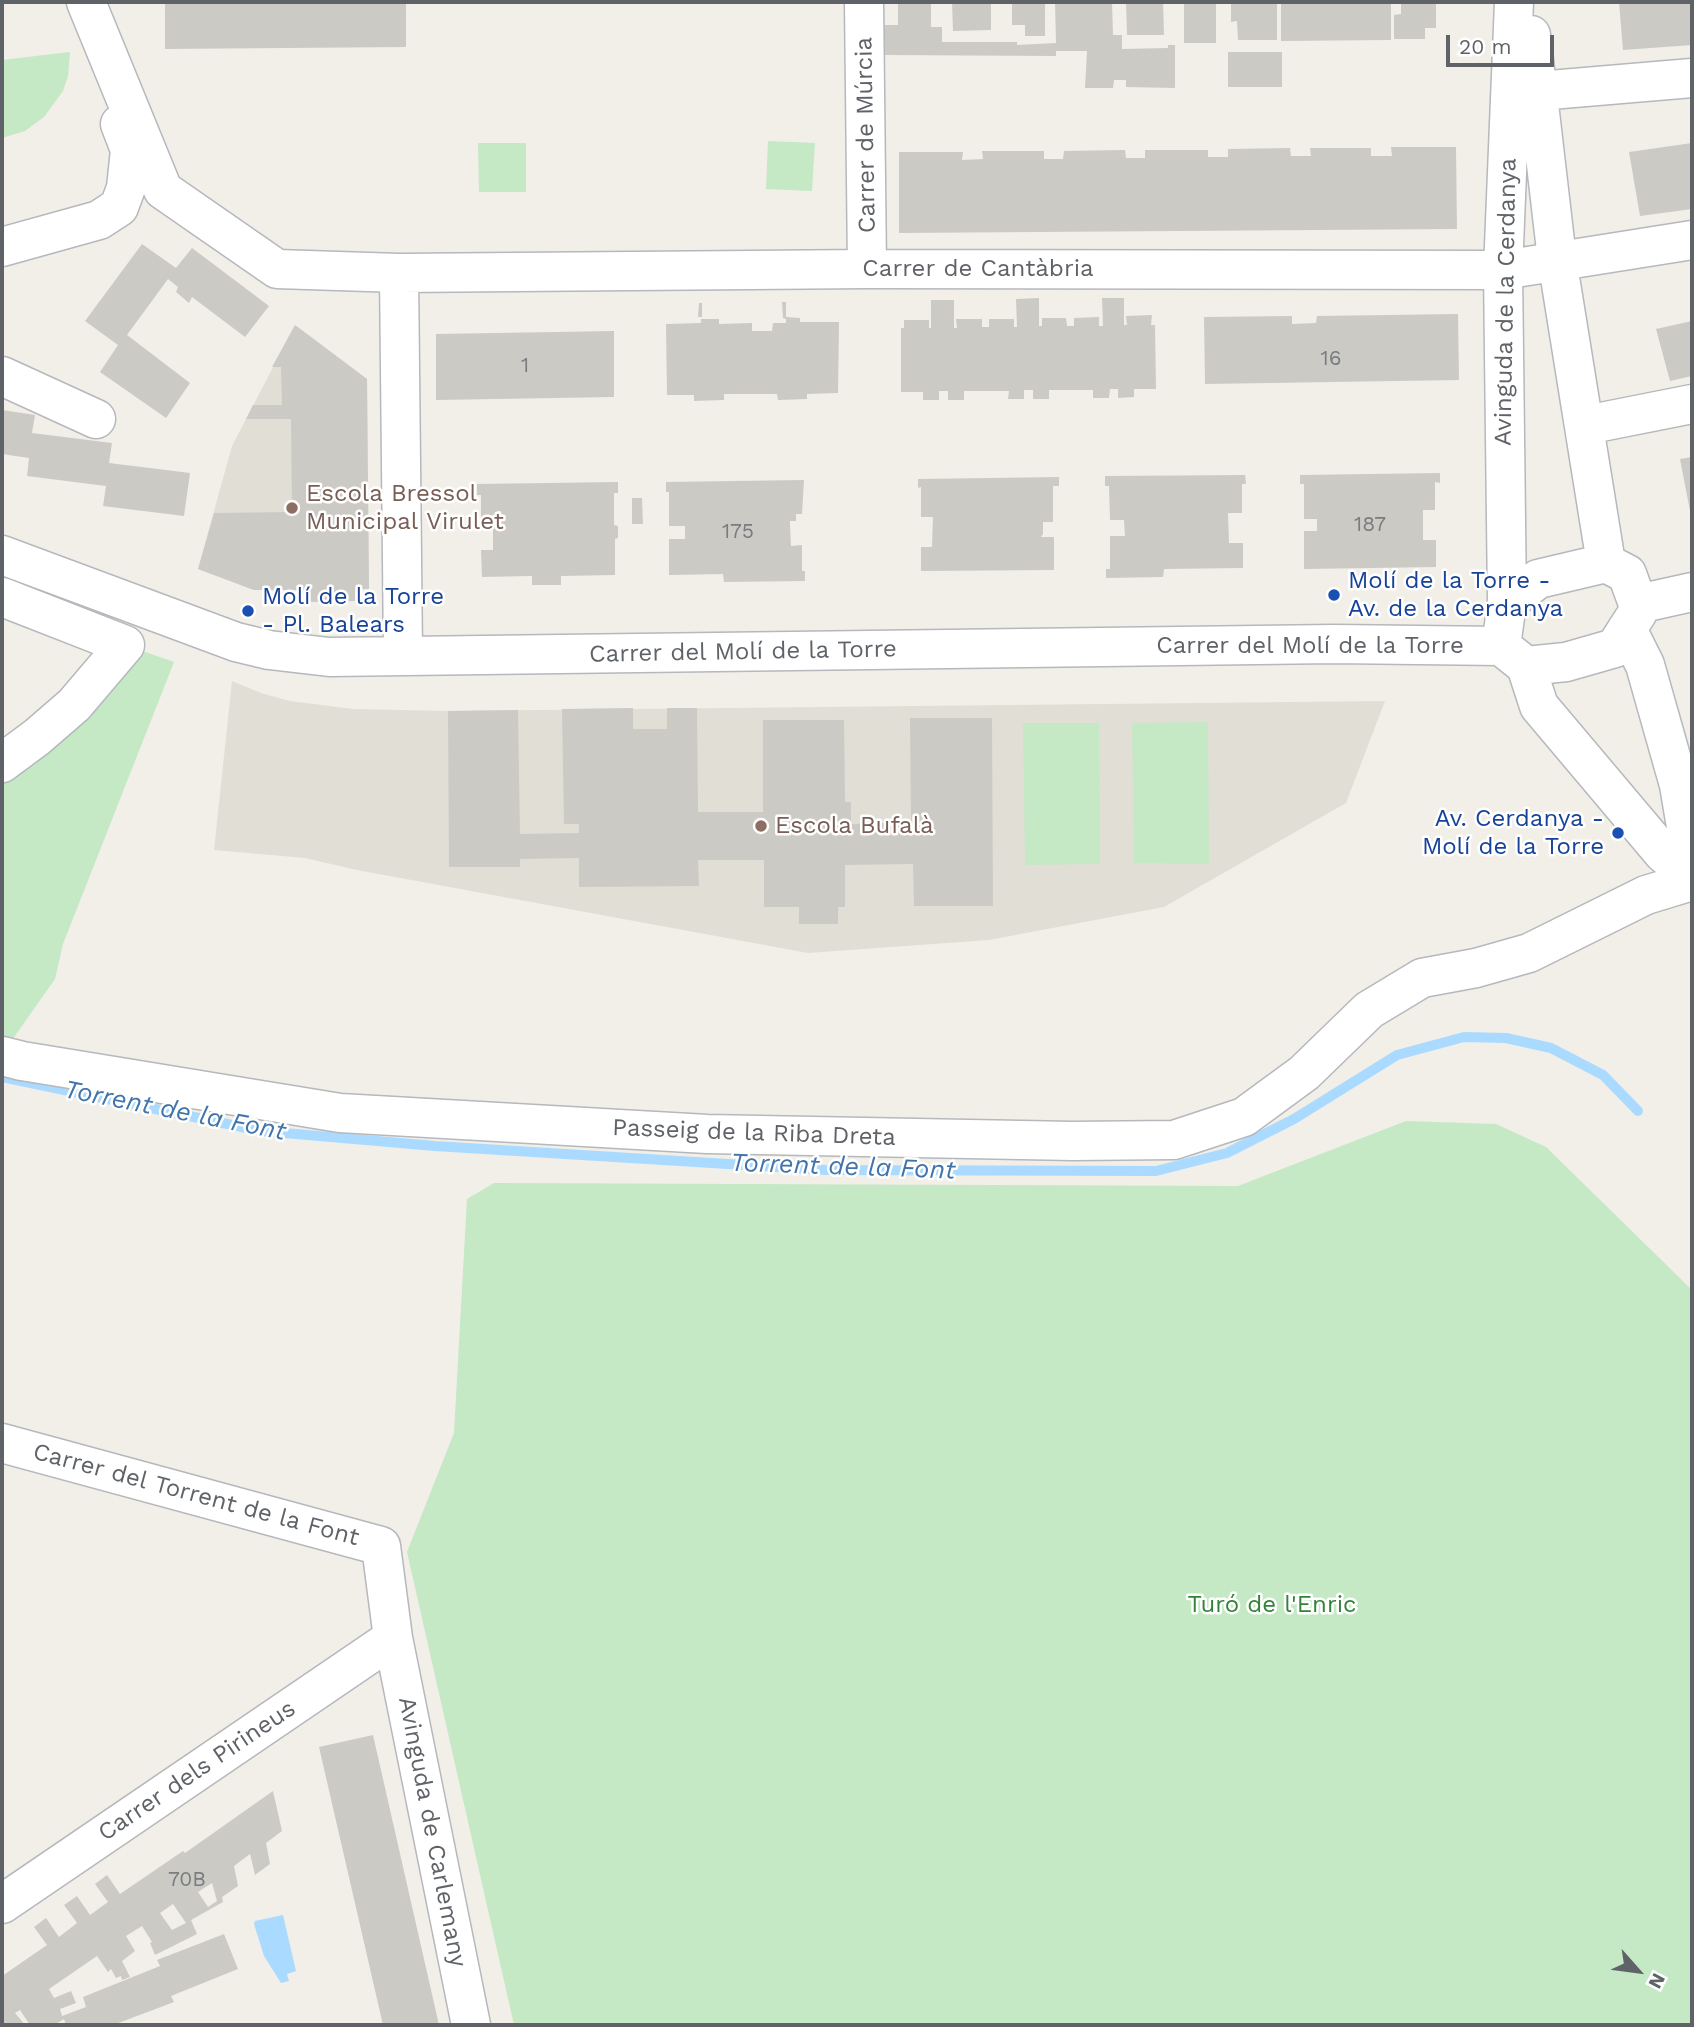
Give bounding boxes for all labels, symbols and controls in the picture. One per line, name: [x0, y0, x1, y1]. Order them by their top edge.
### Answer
scale bar: [1449, 21, 1558, 65]
text: 20 m: [1459, 34, 1511, 59]
street label: Carrer de Múrcia: [850, 37, 882, 233]
street label: Avinguda de la Cerdanya: [1489, 158, 1523, 446]
street label: Carrer de Cantàbria: [862, 255, 1094, 283]
house number: 16: [1321, 346, 1341, 372]
house number: 1: [521, 353, 529, 379]
place label: Escola Bressol Municipal Virulet: [306, 480, 504, 536]
marker: Escola Bressol Municipal Virulet: [284, 500, 300, 516]
house number: 187: [1354, 512, 1386, 538]
house number: 175: [722, 519, 754, 545]
place label: Molí de la Torre - Av. de la Cerdanya: [1348, 567, 1563, 623]
place label: Molí de la Torre - Pl. Balears: [262, 583, 444, 639]
marker: Molí de la Torre - Av. de la Cerdanya: [1326, 587, 1342, 603]
marker: Molí de la Torre - Pl. Balears: [240, 603, 256, 619]
street label: Carrer del Molí de la Torre: [1156, 632, 1464, 660]
street label: Carrer del Molí de la Torre: [589, 635, 897, 669]
place label: Av. Cerdanya - Molí de la Torre: [1422, 805, 1604, 861]
place label: Escola Bufalà: [775, 812, 934, 840]
marker: Escola Bufalà: [753, 818, 769, 834]
marker: Av. Cerdanya - Molí de la Torre: [1610, 825, 1626, 841]
water label: Torrent de la Font: [62, 1074, 288, 1148]
street label: Passeig de la Riba Dreta: [612, 1114, 896, 1152]
water label: Torrent de la Font: [730, 1147, 956, 1187]
street label: Carrer del Torrent de la Font: [30, 1438, 362, 1552]
park label: Turó de l'Enric: [1187, 1591, 1357, 1619]
street label: Carrer dels Pirineus: [93, 1694, 301, 1848]
street label: Avinguda de Carlemany: [392, 1694, 472, 1970]
house number: 70B: [168, 1867, 206, 1893]
north arrow: [1603, 1936, 1673, 2006]
text: N: [1644, 1969, 1670, 1993]

